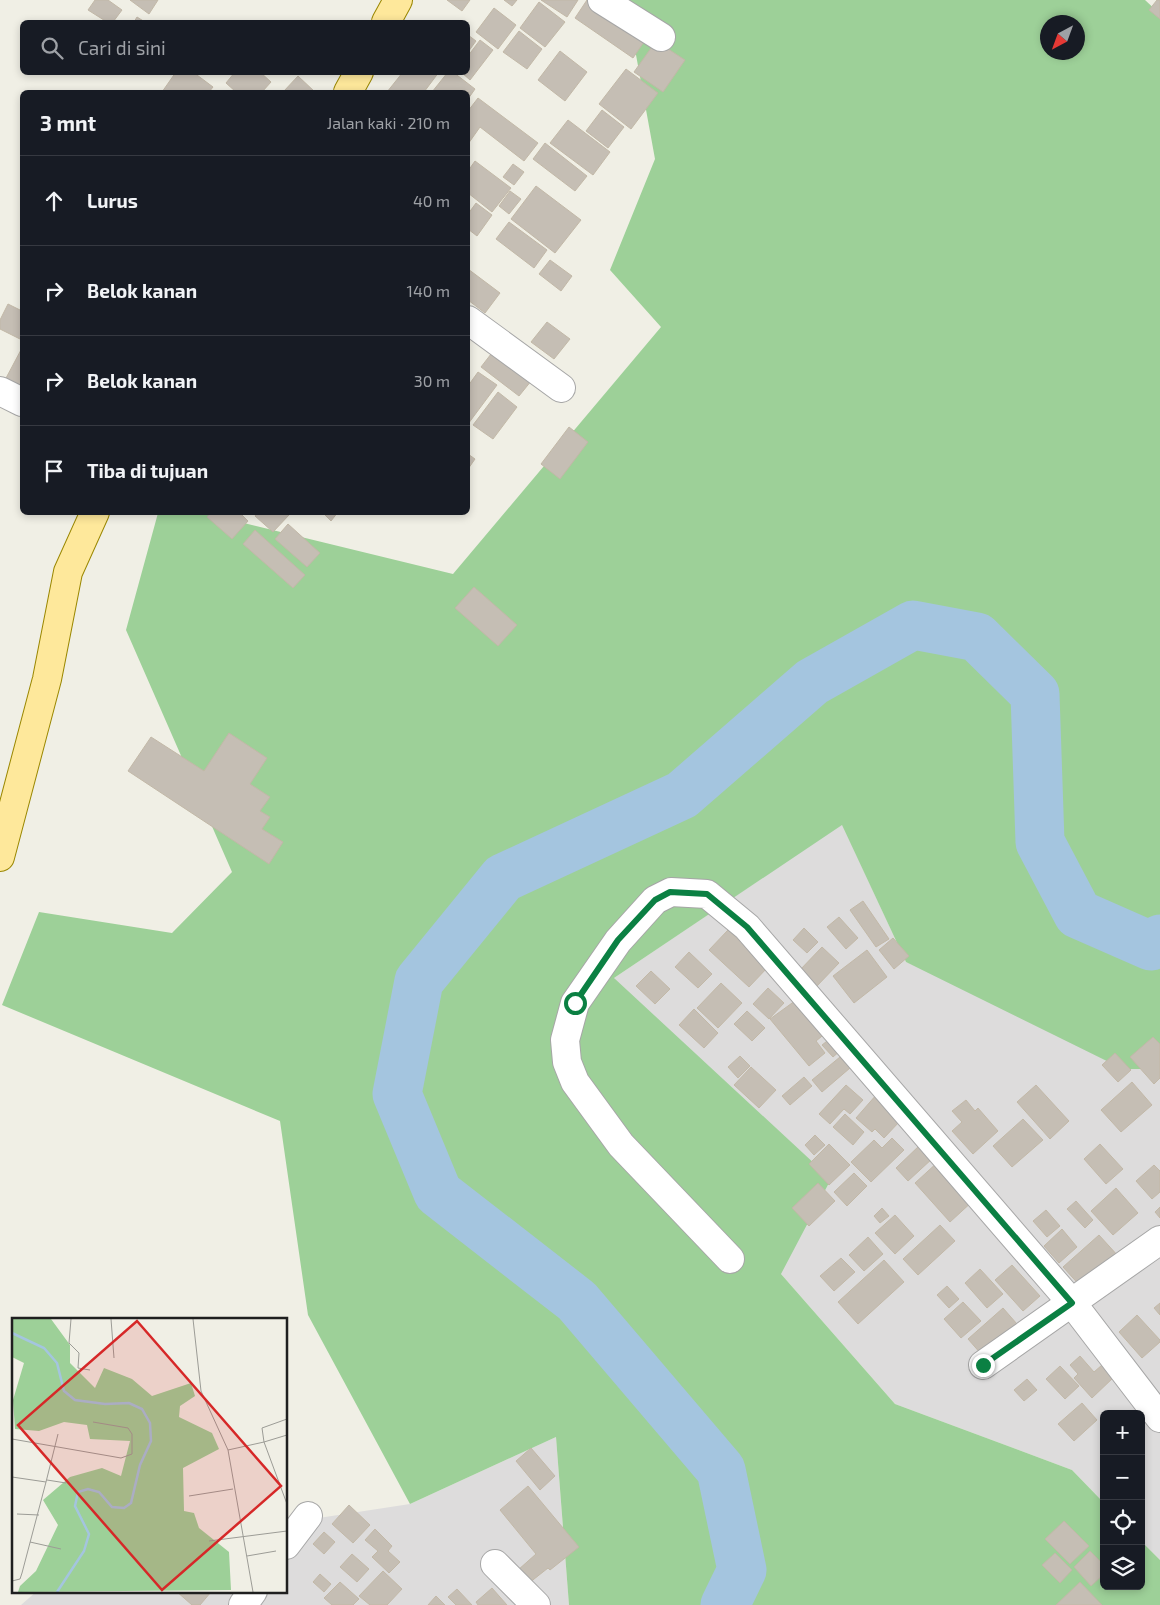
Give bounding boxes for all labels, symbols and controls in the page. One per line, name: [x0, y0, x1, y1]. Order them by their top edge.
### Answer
north arrow: [1040, 15, 1085, 60]
search box: [20, 20, 470, 75]
icon: search: [38, 34, 66, 62]
text: Cari di sini: [78, 36, 166, 59]
text: 3 mnt: [40, 110, 96, 135]
text: Jalan kaki · 210 m: [327, 113, 450, 132]
icon: ahead: [40, 187, 68, 215]
text: Lurus: [87, 189, 138, 212]
text: 40 m: [413, 191, 450, 210]
icon: right: [40, 277, 68, 305]
text: Belok kanan: [87, 279, 197, 302]
text: 140 m: [407, 281, 450, 300]
icon: right: [40, 367, 68, 395]
text: Belok kanan: [87, 369, 197, 392]
text: 30 m: [414, 371, 450, 390]
icon: arrive: [40, 457, 68, 485]
text: Tiba di tujuan: [87, 459, 208, 482]
route start: [564, 992, 587, 1015]
inset map: [12, 1318, 288, 1592]
route end: [972, 1354, 995, 1377]
map controls: [1100, 1410, 1145, 1590]
button: +: [1100, 1410, 1145, 1455]
button: −: [1100, 1455, 1145, 1500]
button: locate: [1100, 1500, 1145, 1545]
button: layers: [1100, 1545, 1145, 1590]

